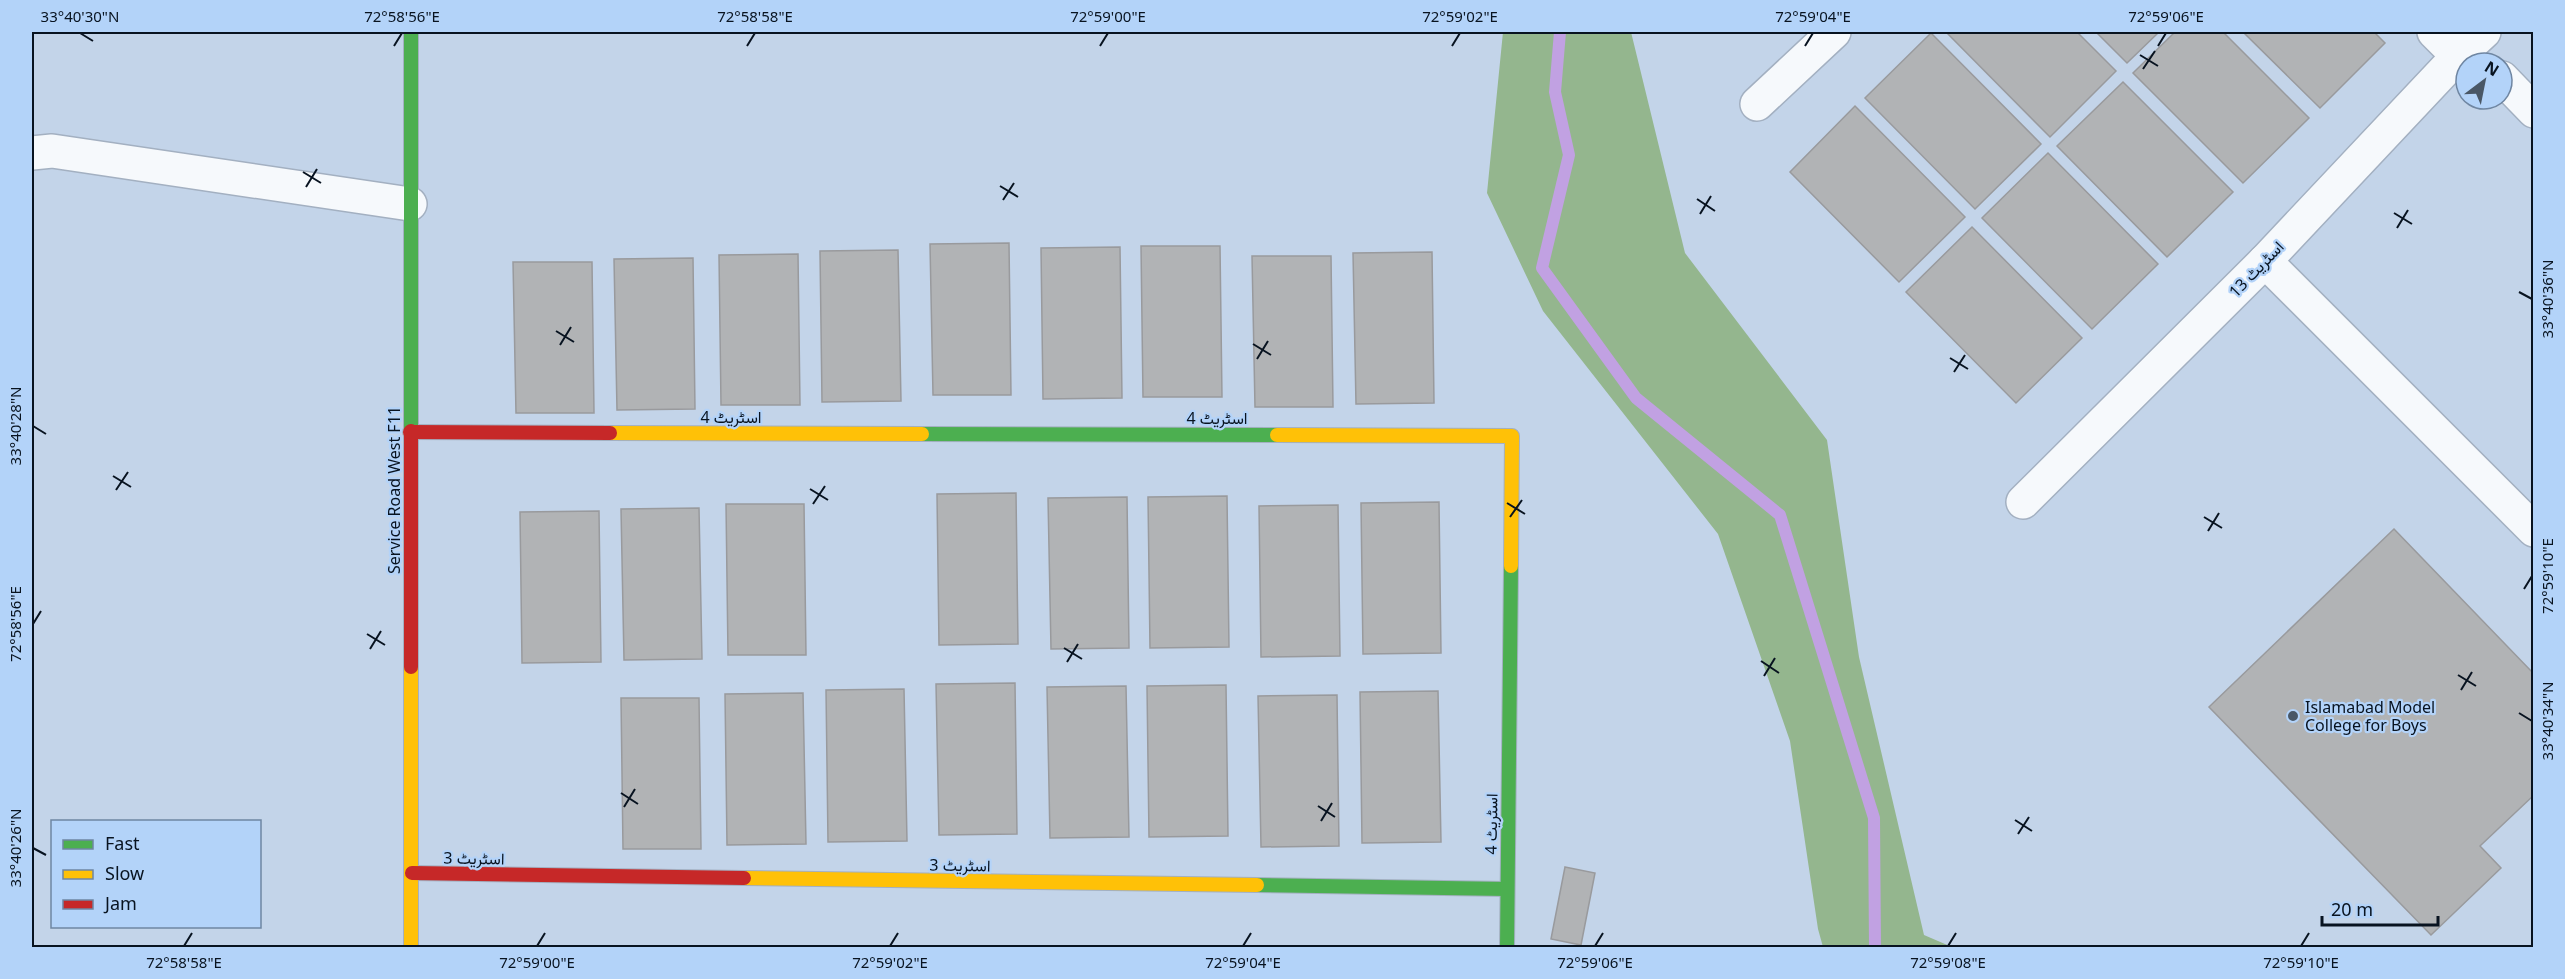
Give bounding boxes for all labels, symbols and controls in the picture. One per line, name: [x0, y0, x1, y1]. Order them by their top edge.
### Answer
text: 33°40'30"N: [41, 6, 119, 26]
text: 72°58'56"E: [364, 6, 440, 26]
text: 72°58'58"E: [717, 6, 793, 26]
text: 72°59'00"E: [1070, 6, 1146, 26]
text: 72°59'02"E: [1422, 6, 1498, 26]
text: 72°59'04"E: [1775, 6, 1851, 26]
text: 72°59'06"E: [2128, 6, 2204, 26]
north arrow: [2454, 51, 2514, 111]
text: N: [2481, 56, 2503, 81]
street label: اسٹریٹ 13: [2224, 236, 2288, 302]
text: 33°40'36"N: [2537, 260, 2557, 338]
text: 33°40'28"N: [5, 387, 25, 465]
street label: Service Road West F11: [383, 406, 405, 574]
street label: اسٹریٹ 4: [700, 406, 762, 428]
street label: اسٹریٹ 4: [1186, 407, 1248, 429]
text: 72°59'10"E: [2537, 538, 2557, 614]
text: 72°58'56"E: [5, 586, 25, 662]
text: 33°40'34"N: [2537, 682, 2557, 760]
place label: Islamabad Model College for Boys: [2305, 696, 2435, 736]
marker: Islamabad Model College for Boys: [2286, 709, 2300, 723]
street label: اسٹریٹ 4: [1479, 793, 1503, 855]
text: 33°40'26"N: [5, 809, 25, 887]
legend: [51, 820, 261, 928]
text: Fast: [105, 831, 140, 855]
street label: اسٹریٹ 3: [443, 846, 505, 870]
street label: اسٹریٹ 3: [929, 853, 991, 877]
text: Slow: [105, 861, 144, 885]
scale bar: [2322, 889, 2438, 927]
text: Jam: [103, 891, 137, 915]
text: 20 m: [2331, 897, 2373, 921]
text: 72°58'58"E: [146, 952, 222, 972]
text: 72°59'00"E: [499, 952, 575, 972]
text: 72°59'02"E: [852, 952, 928, 972]
text: 72°59'04"E: [1205, 952, 1281, 972]
text: 72°59'06"E: [1557, 952, 1633, 972]
text: 72°59'08"E: [1910, 952, 1986, 972]
text: 72°59'10"E: [2263, 952, 2339, 972]

